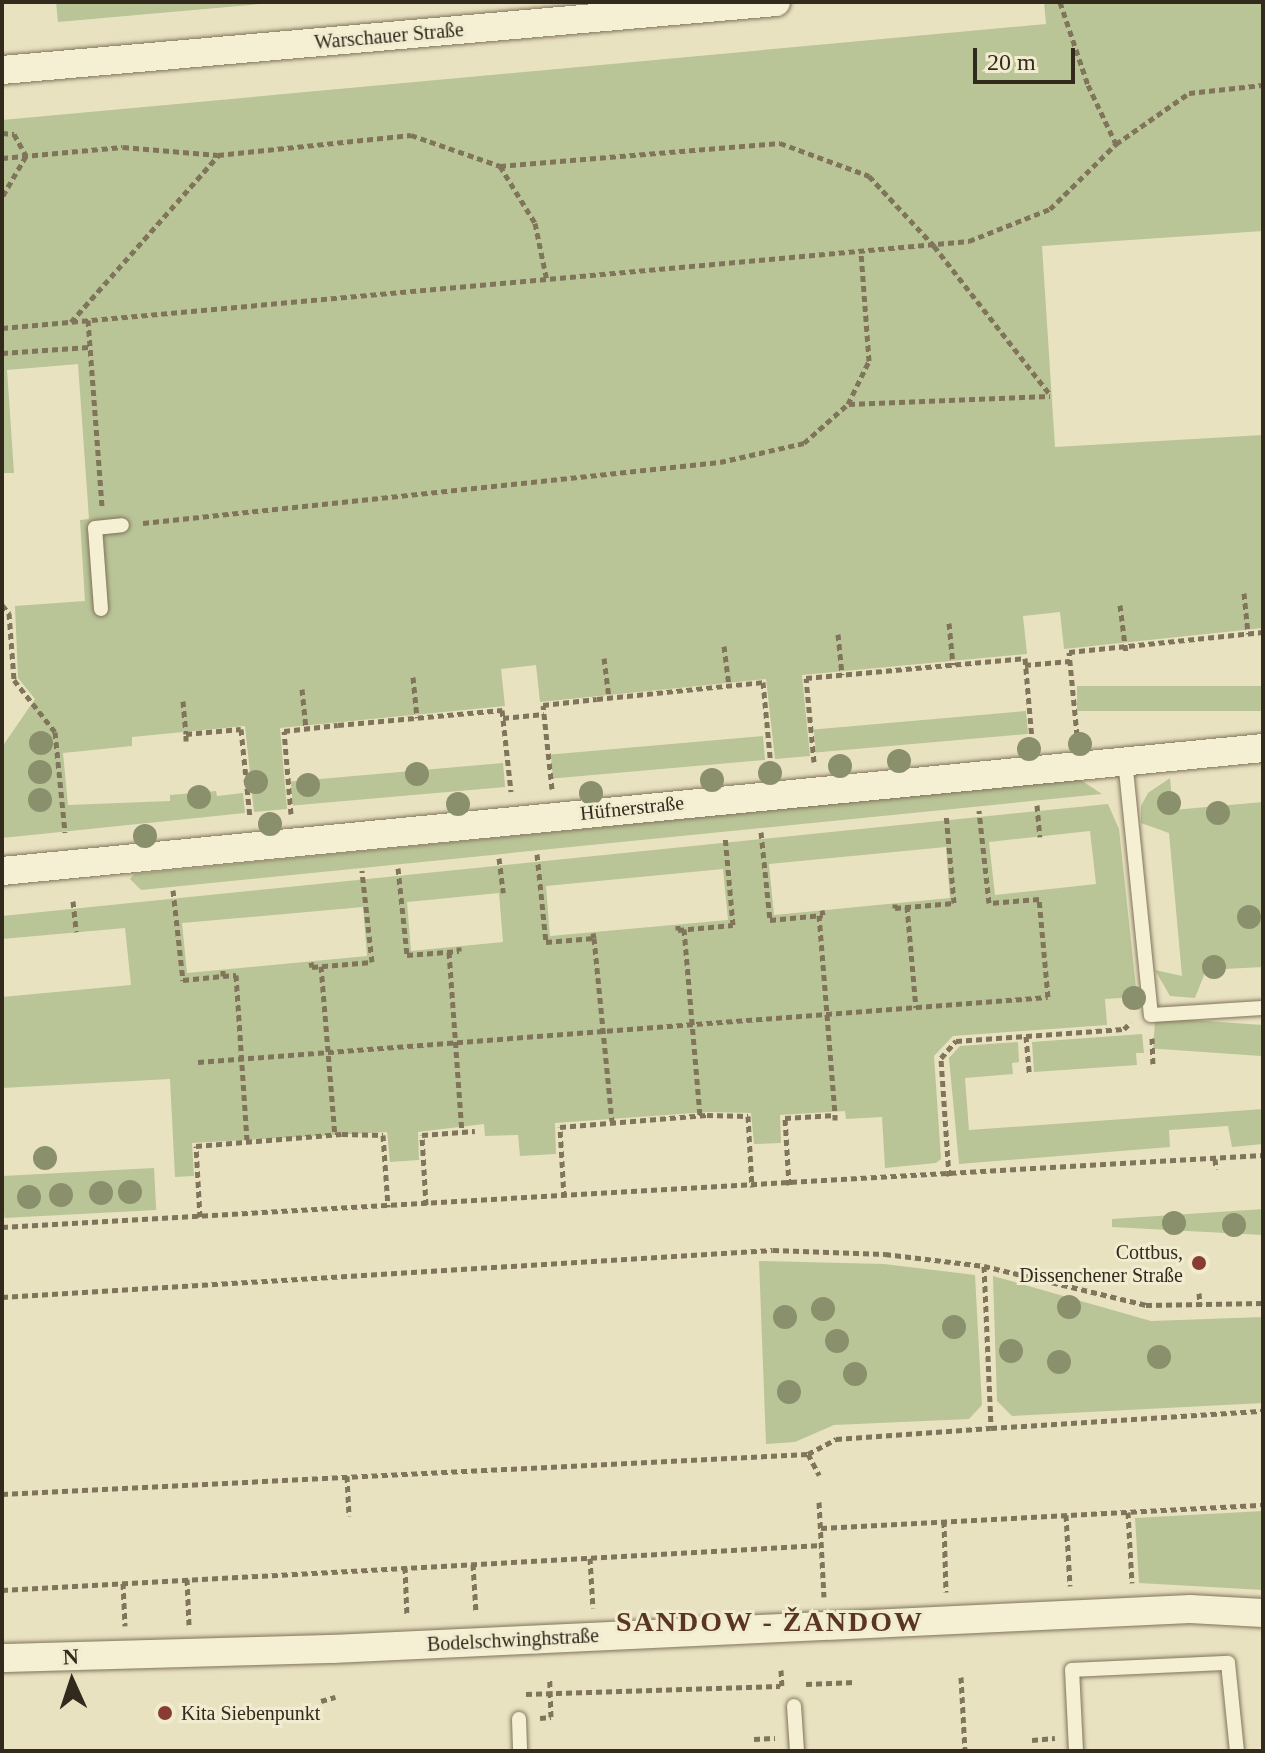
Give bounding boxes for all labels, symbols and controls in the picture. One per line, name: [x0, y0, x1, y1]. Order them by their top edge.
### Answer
street label: Warschauer Straße: [313, 18, 465, 54]
scale bar: [977, 32, 1079, 82]
text: 20 m: [987, 49, 1036, 75]
street label: Hüfnerstraße: [579, 791, 685, 825]
place label: Cottbus, Dissenchener Straße: [1019, 1240, 1183, 1287]
marker: Cottbus, Dissenchener Straße: [1190, 1254, 1208, 1272]
district label: SANDOW - ŽANDOW: [616, 1605, 924, 1639]
street label: Bodelschwinghstraße: [426, 1624, 600, 1656]
north arrow: [32, 1641, 112, 1721]
text: N: [62, 1644, 79, 1669]
place label: Kita Siebenpunkt: [181, 1701, 320, 1725]
marker: Kita Siebenpunkt: [156, 1704, 174, 1722]

